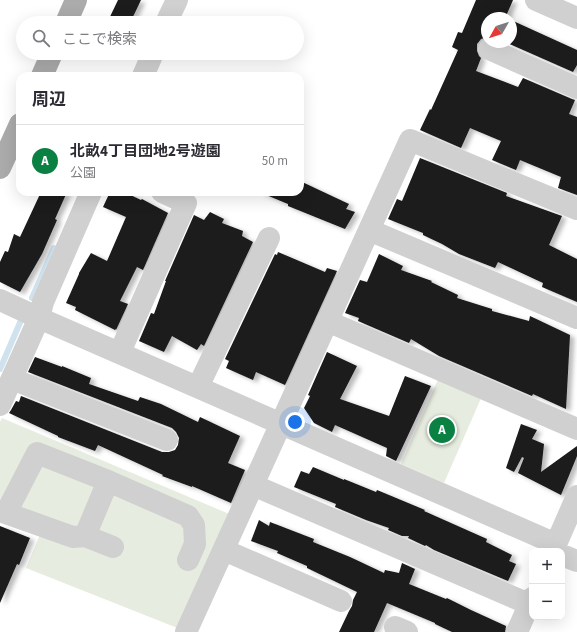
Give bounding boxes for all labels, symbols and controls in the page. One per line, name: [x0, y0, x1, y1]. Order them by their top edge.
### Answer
north arrow: [481, 12, 517, 48]
search box: [16, 16, 304, 60]
icon: search: [30, 27, 52, 49]
text: ここで検索: [62, 29, 137, 50]
text: 周辺: [32, 88, 66, 112]
text: 北畝4丁目団地2号遊園: [70, 141, 221, 162]
text: A: [41, 152, 49, 170]
text: 50 m: [262, 152, 288, 170]
text: 公園: [70, 164, 96, 182]
your location: [285, 412, 305, 432]
pin: A: [429, 415, 455, 445]
map controls: [529, 548, 565, 620]
button: +: [529, 548, 565, 584]
button: −: [529, 584, 565, 620]

